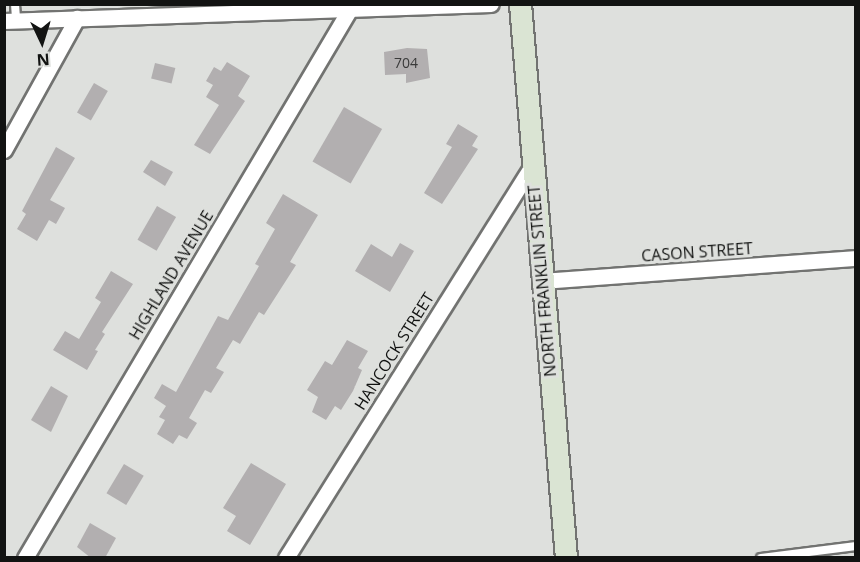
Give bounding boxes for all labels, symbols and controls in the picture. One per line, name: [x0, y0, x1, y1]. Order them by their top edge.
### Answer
north arrow: [12, 12, 72, 72]
text: N: [36, 49, 51, 71]
house number: 704: [394, 55, 418, 71]
street label: NORTH FRANKLIN STREET: [524, 184, 560, 378]
street label: HIGHLAND AVENUE: [125, 207, 217, 343]
street label: CASON STREET: [641, 239, 753, 265]
street label: HANCOCK STREET: [350, 289, 438, 413]

